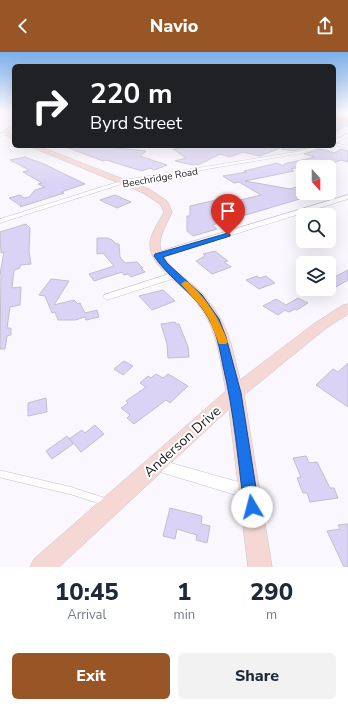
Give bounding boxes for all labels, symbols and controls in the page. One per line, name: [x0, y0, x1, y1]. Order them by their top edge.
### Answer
text: Navio: [150, 14, 198, 38]
icon: back: [12, 15, 34, 37]
icon: share: [314, 15, 336, 37]
text: 220 m: [90, 75, 173, 113]
icon: right: [24, 80, 76, 132]
text: Byrd Street: [90, 111, 182, 135]
north arrow: [296, 160, 336, 200]
map controls: [296, 160, 336, 296]
street label: Beechridge Road: [121, 164, 199, 192]
pin: [211, 194, 245, 235]
icon: arrive: [217, 200, 239, 222]
button: search: [296, 208, 336, 248]
button: layers: [296, 256, 336, 296]
street label: Anderson Drive: [140, 402, 225, 481]
position arrow: [231, 486, 273, 528]
text: 10:45: [55, 576, 119, 608]
text: 1: [177, 576, 192, 608]
text: 290: [250, 576, 293, 608]
text: Arrival: [67, 606, 106, 624]
text: min: [174, 606, 195, 624]
text: m: [266, 606, 277, 624]
button: Exit: [12, 653, 170, 699]
button: Share: [178, 653, 336, 699]

